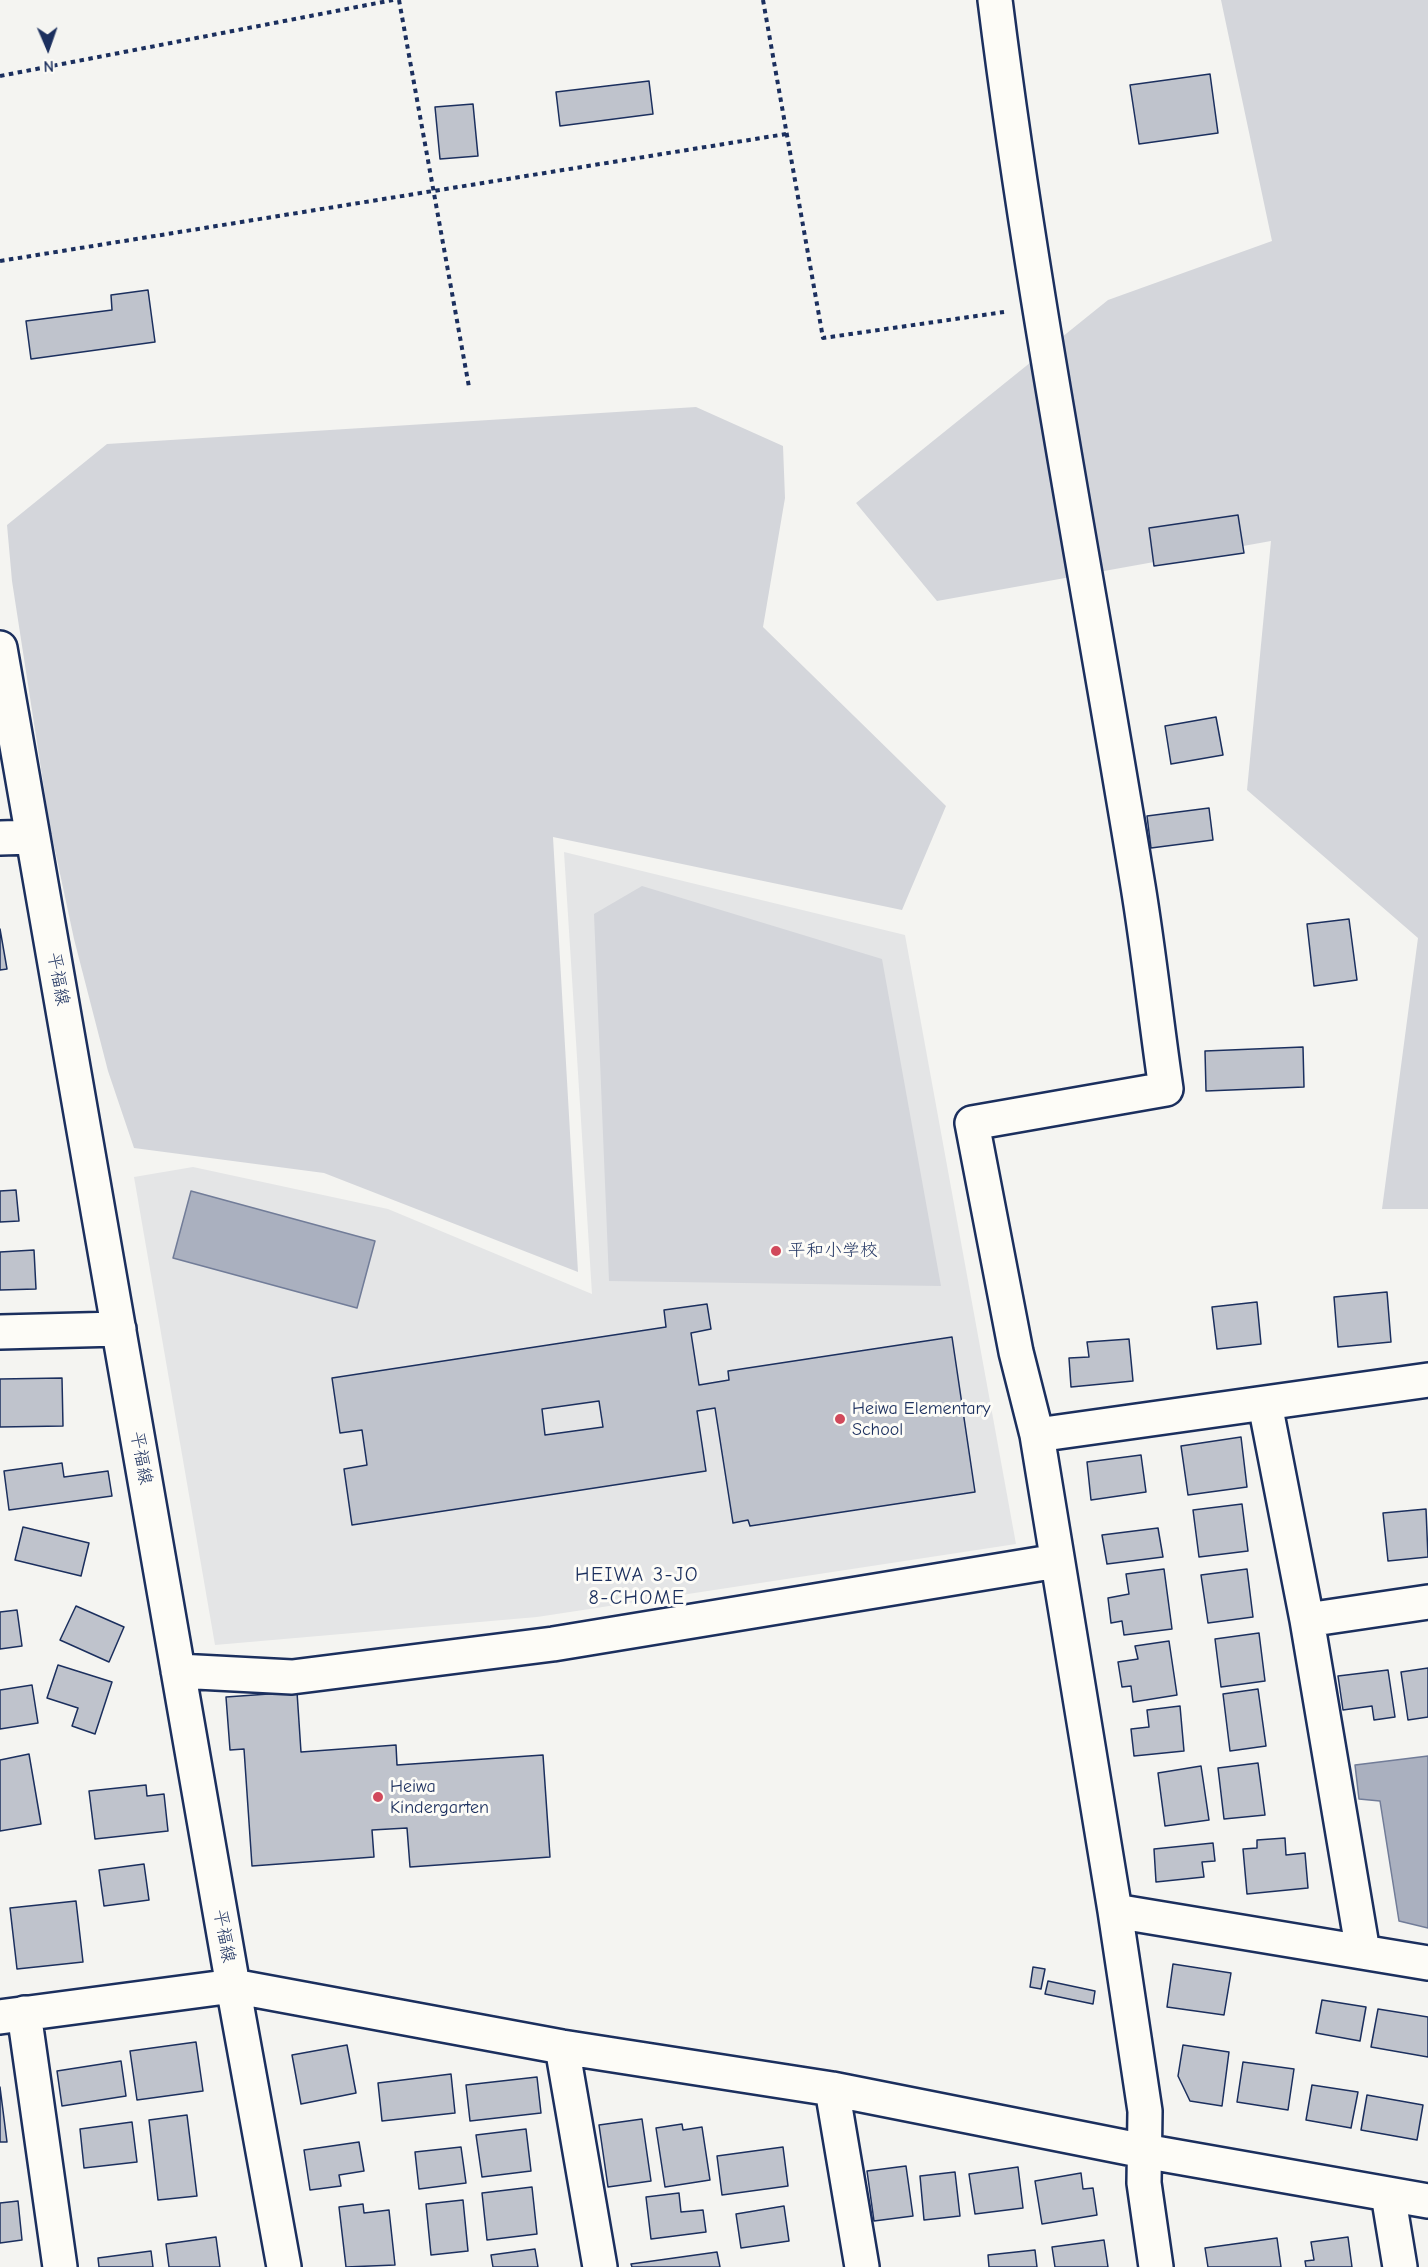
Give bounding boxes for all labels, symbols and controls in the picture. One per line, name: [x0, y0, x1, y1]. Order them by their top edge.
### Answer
north arrow: [18, 18, 78, 78]
text: N: [43, 57, 54, 75]
street label: 平福線: [43, 951, 73, 1007]
place label: 平和小学校: [788, 1240, 878, 1262]
marker: 平和小学校: [769, 1244, 783, 1258]
place label: Heiwa Elementary School: [852, 1398, 991, 1440]
marker: Heiwa Elementary School: [833, 1412, 847, 1426]
street label: 平福線: [126, 1430, 156, 1486]
district label: HEIWA 3-JO 8-CHOME: [575, 1563, 699, 1610]
place label: Heiwa Kindergarten: [390, 1776, 489, 1818]
marker: Heiwa Kindergarten: [371, 1790, 385, 1804]
street label: 平福線: [209, 1908, 239, 1964]

